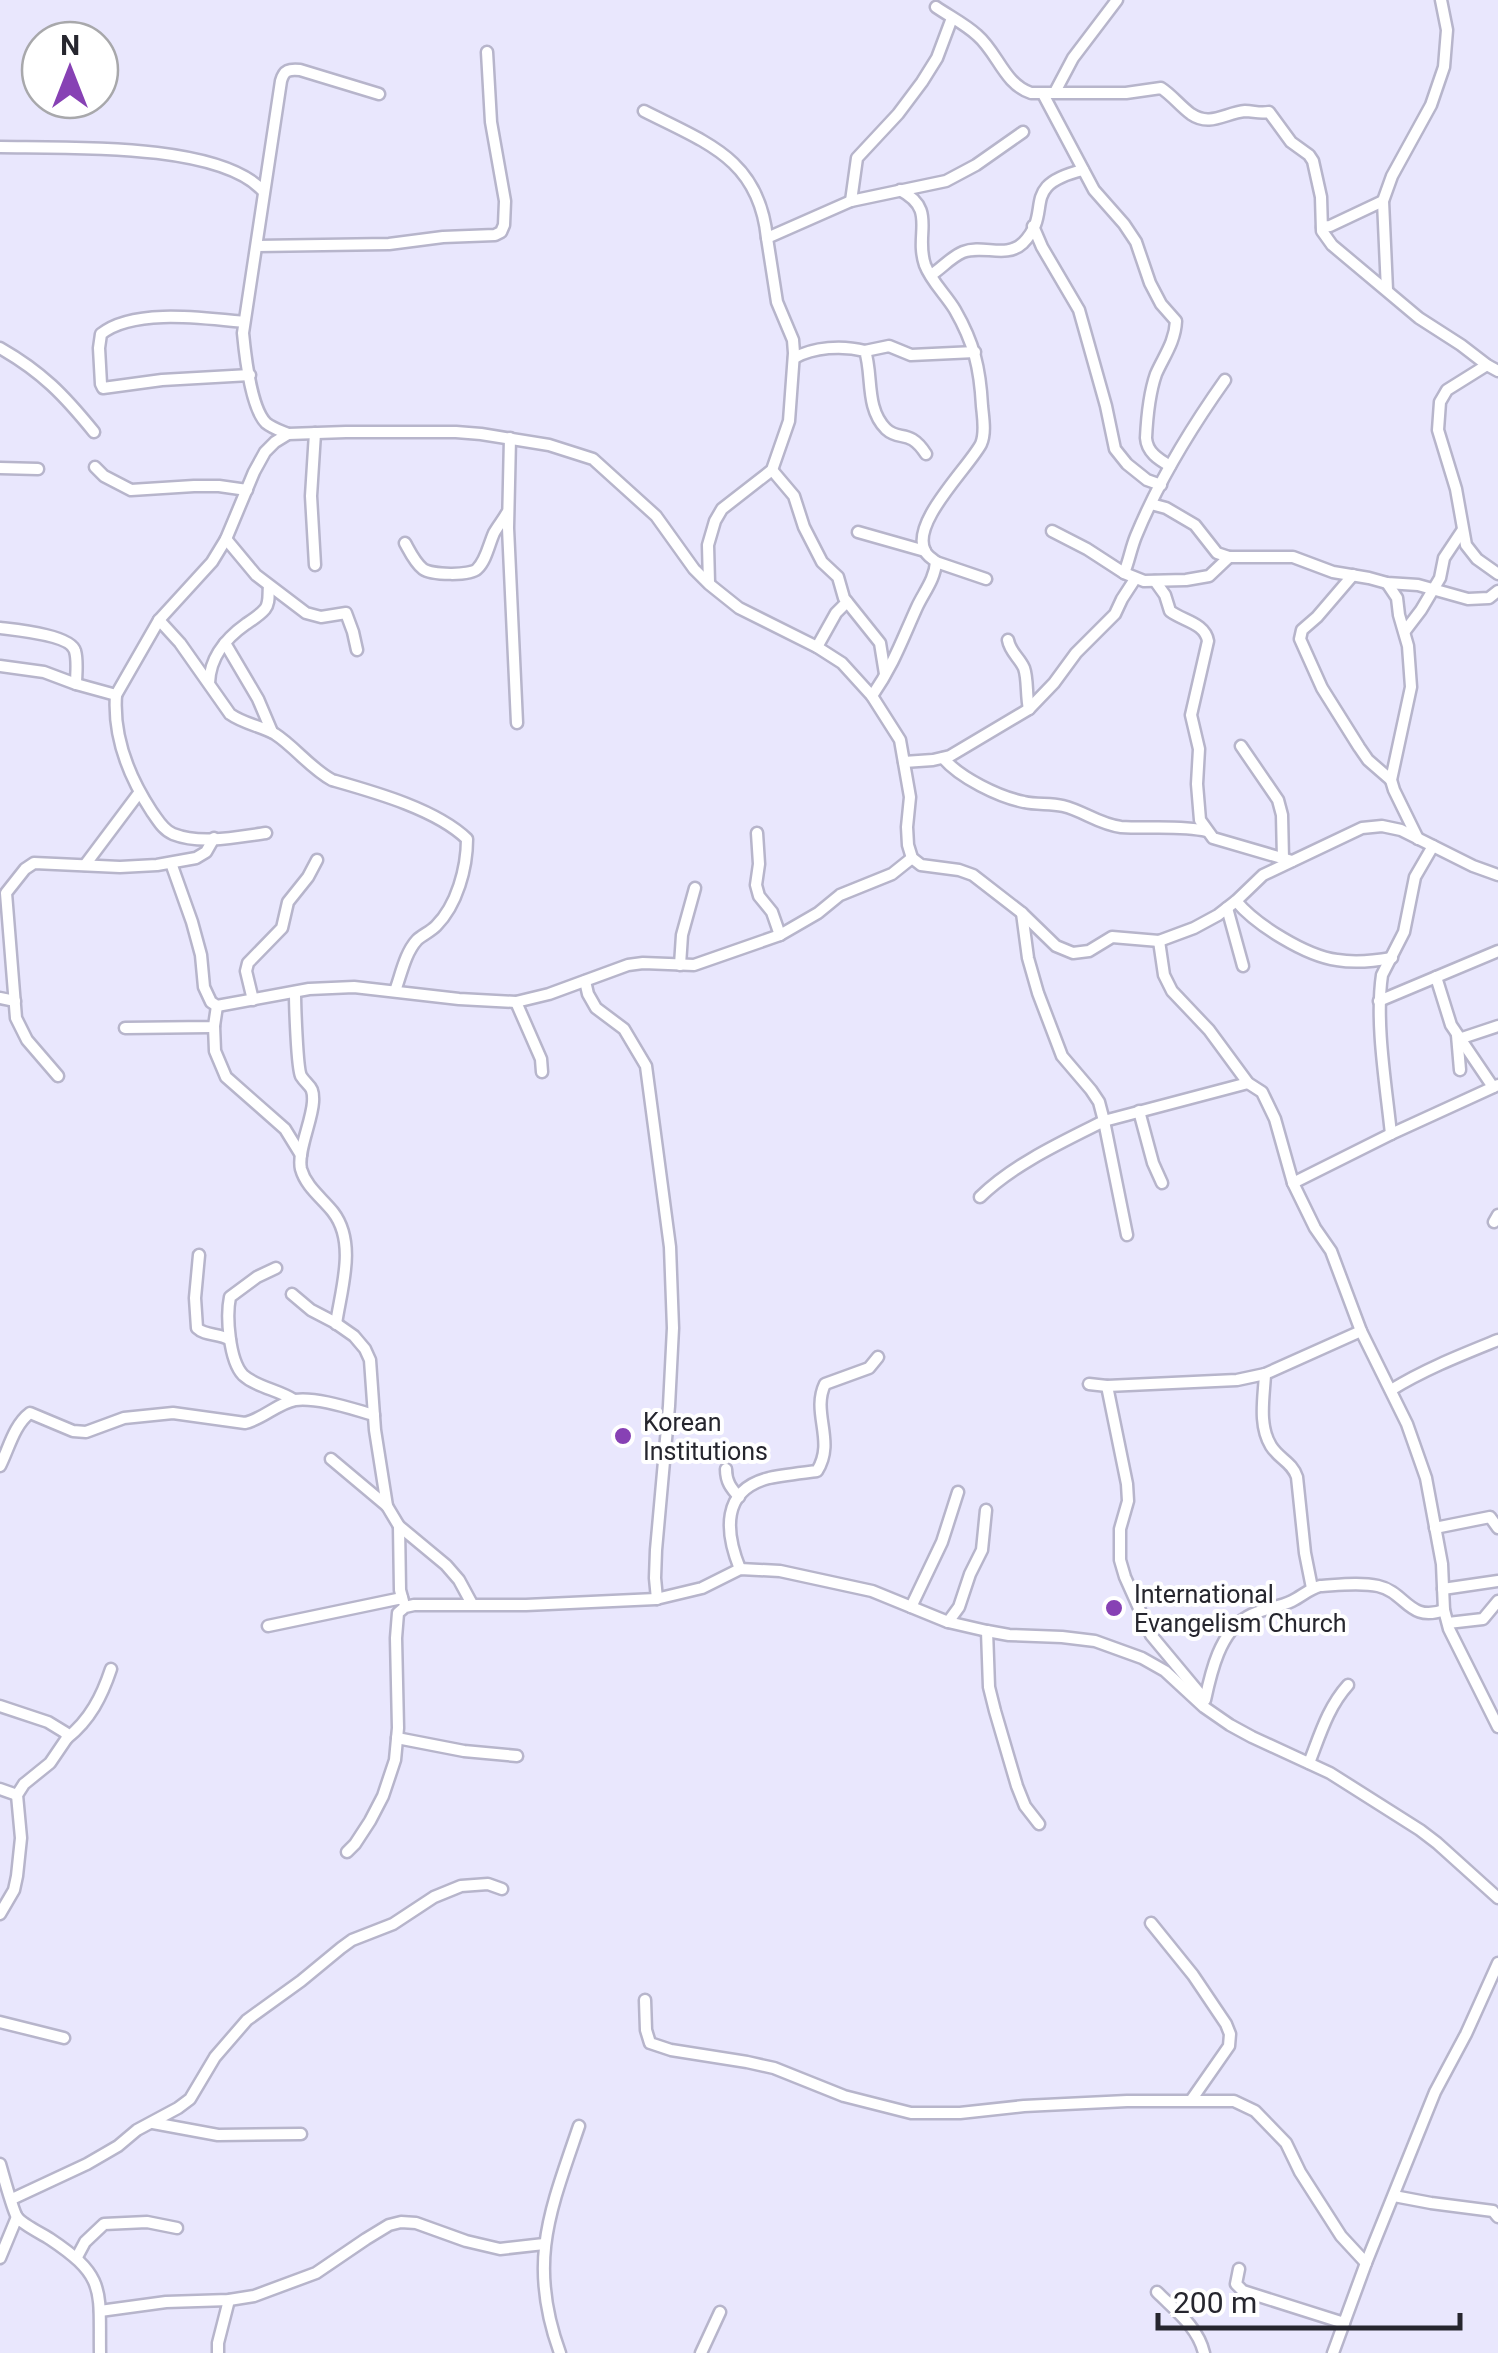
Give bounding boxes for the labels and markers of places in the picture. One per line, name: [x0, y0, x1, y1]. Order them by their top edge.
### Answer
place label: Korean Institutions: [643, 1408, 768, 1466]
marker: Korean Institutions: [612, 1425, 634, 1447]
place label: International Evangelism Church: [1134, 1580, 1347, 1638]
marker: International Evangelism Church: [1103, 1597, 1125, 1619]

